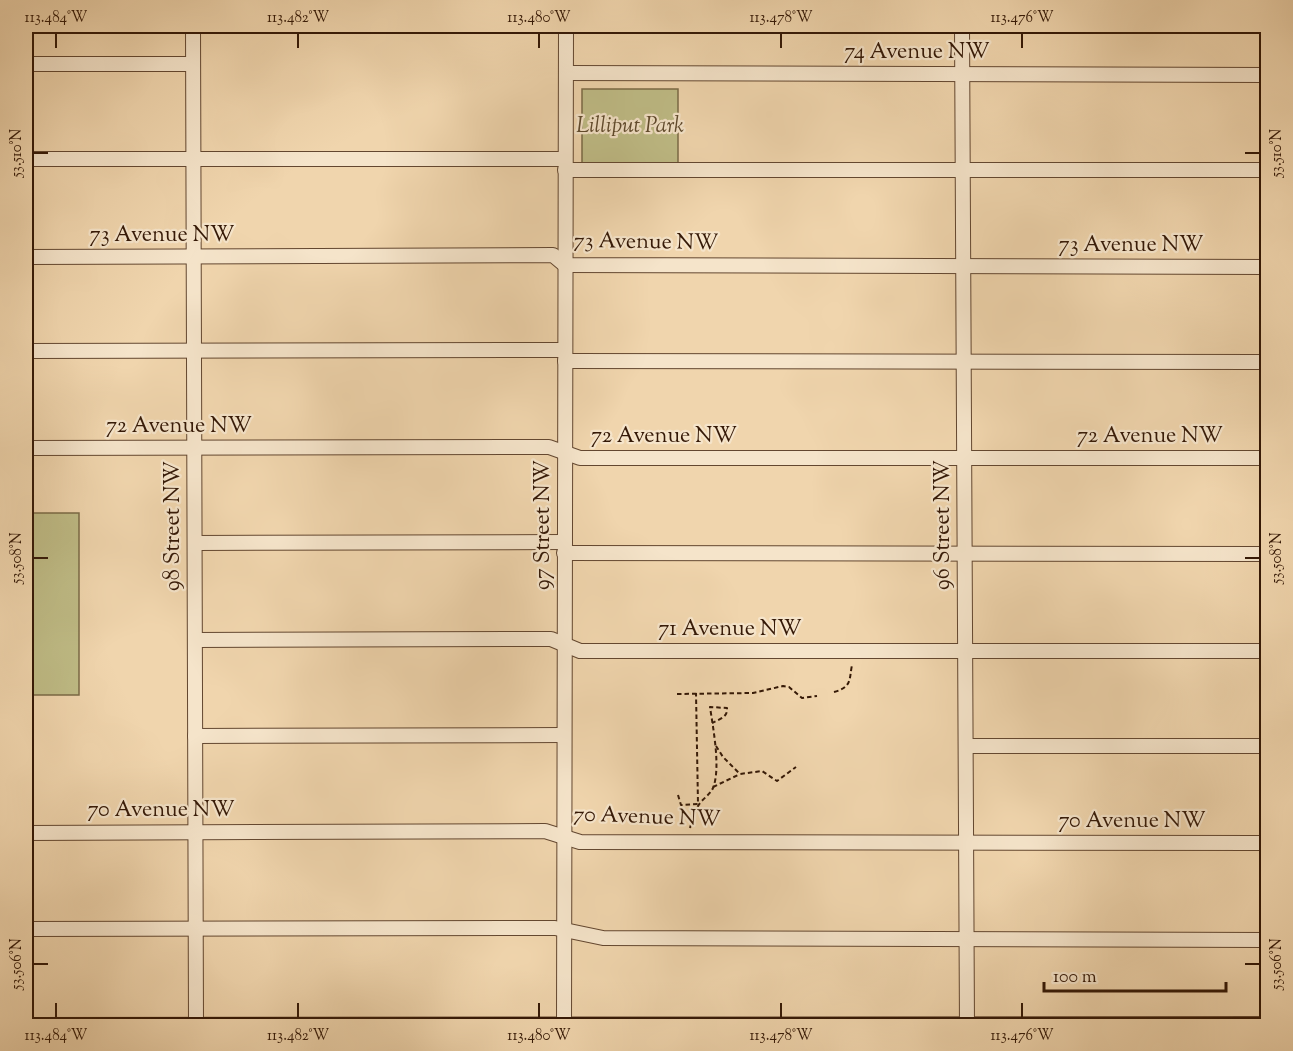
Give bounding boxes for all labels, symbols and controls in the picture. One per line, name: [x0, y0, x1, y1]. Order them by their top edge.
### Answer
text: 113.484°W: [25, 8, 88, 29]
text: 113.482°W: [267, 8, 329, 29]
text: 113.480°W: [507, 8, 571, 29]
text: 113.478°W: [749, 8, 813, 29]
text: 113.476°W: [990, 8, 1054, 29]
street label: 74 Avenue NW: [844, 37, 990, 69]
park label: Lilliput Park: [576, 111, 684, 143]
text: 53.510°N: [7, 129, 28, 178]
text: 53.510°N: [1267, 129, 1288, 178]
street label: 73 Avenue NW: [90, 220, 234, 252]
street label: 73 Avenue NW: [573, 226, 719, 260]
street label: 73 Avenue NW: [1059, 230, 1203, 262]
street label: 72 Avenue NW: [106, 411, 252, 443]
street label: 72 Avenue NW: [591, 421, 737, 453]
street label: 72 Avenue NW: [1077, 421, 1223, 453]
street label: 97 Street NW: [528, 460, 560, 590]
street label: 96 Street NW: [928, 460, 960, 590]
street label: 98 Street NW: [158, 461, 190, 591]
text: 53.508°N: [7, 532, 28, 585]
text: 53.508°N: [1267, 532, 1288, 585]
street label: 71 Avenue NW: [658, 614, 802, 646]
street label: 70 Avenue NW: [87, 795, 235, 827]
street label: 70 Avenue NW: [573, 799, 721, 837]
street label: 70 Avenue NW: [1058, 806, 1206, 838]
text: 53.506°N: [7, 938, 28, 991]
text: 53.506°N: [1267, 938, 1288, 991]
scale bar: [1044, 955, 1226, 993]
text: 100 m: [1053, 965, 1097, 991]
text: 113.484°W: [25, 1026, 88, 1047]
text: 113.482°W: [267, 1026, 329, 1047]
text: 113.480°W: [507, 1026, 571, 1047]
text: 113.478°W: [749, 1026, 813, 1047]
text: 113.476°W: [990, 1026, 1054, 1047]

